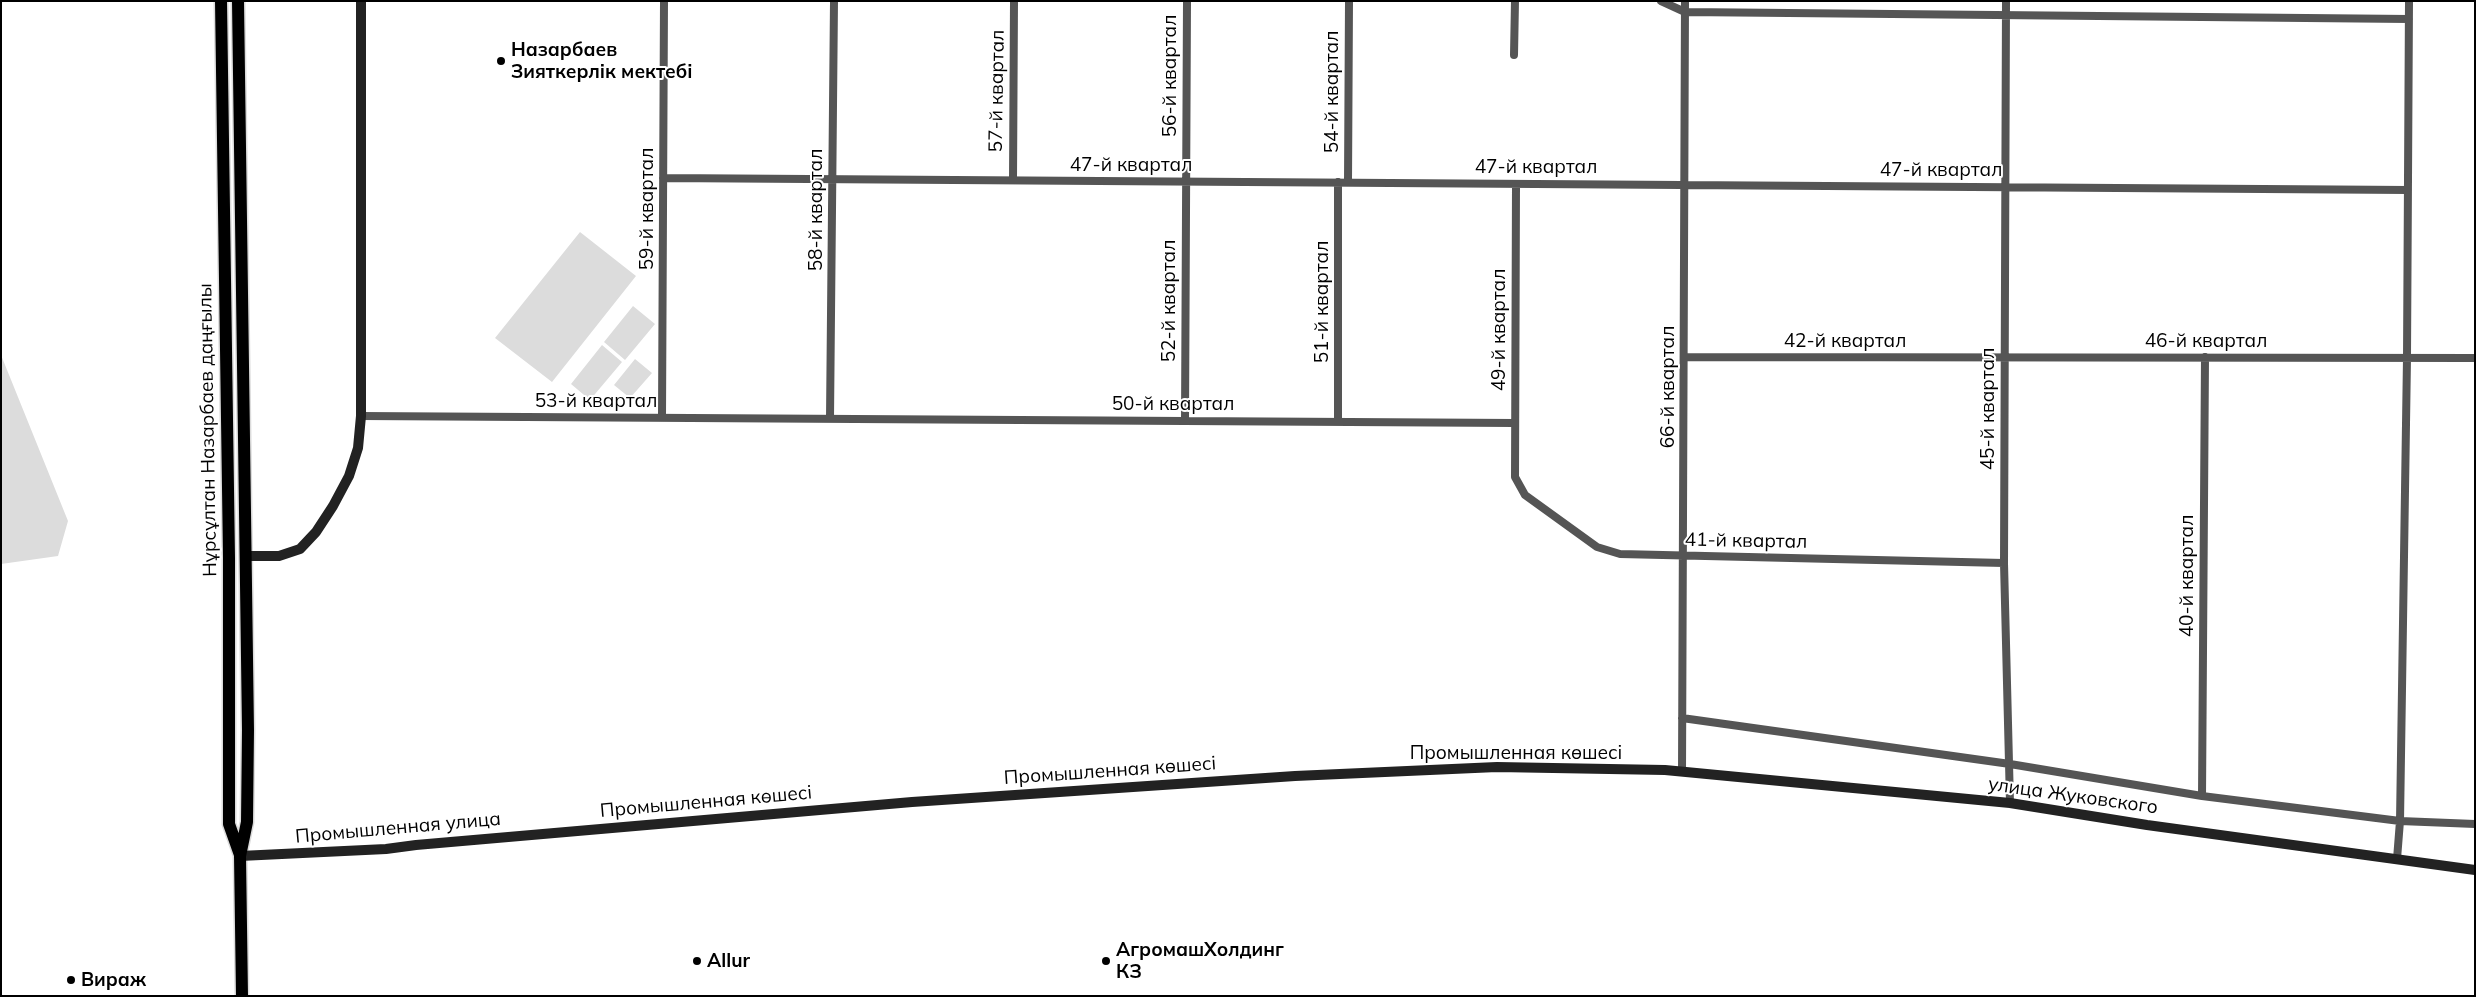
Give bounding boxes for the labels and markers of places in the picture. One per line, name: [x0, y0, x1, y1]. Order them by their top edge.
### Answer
place label: Назарбаев Зияткерлік мектебі: [511, 39, 692, 83]
marker: Назарбаев Зияткерлік мектебі: [495, 55, 507, 67]
place label: АгромашХолдинг КЗ: [1116, 939, 1284, 983]
place label: Allur: [707, 950, 750, 972]
marker: Allur: [691, 955, 703, 967]
marker: АгромашХолдинг КЗ: [1100, 955, 1112, 967]
place label: Вираж: [81, 969, 146, 991]
marker: Вираж: [65, 974, 77, 986]

